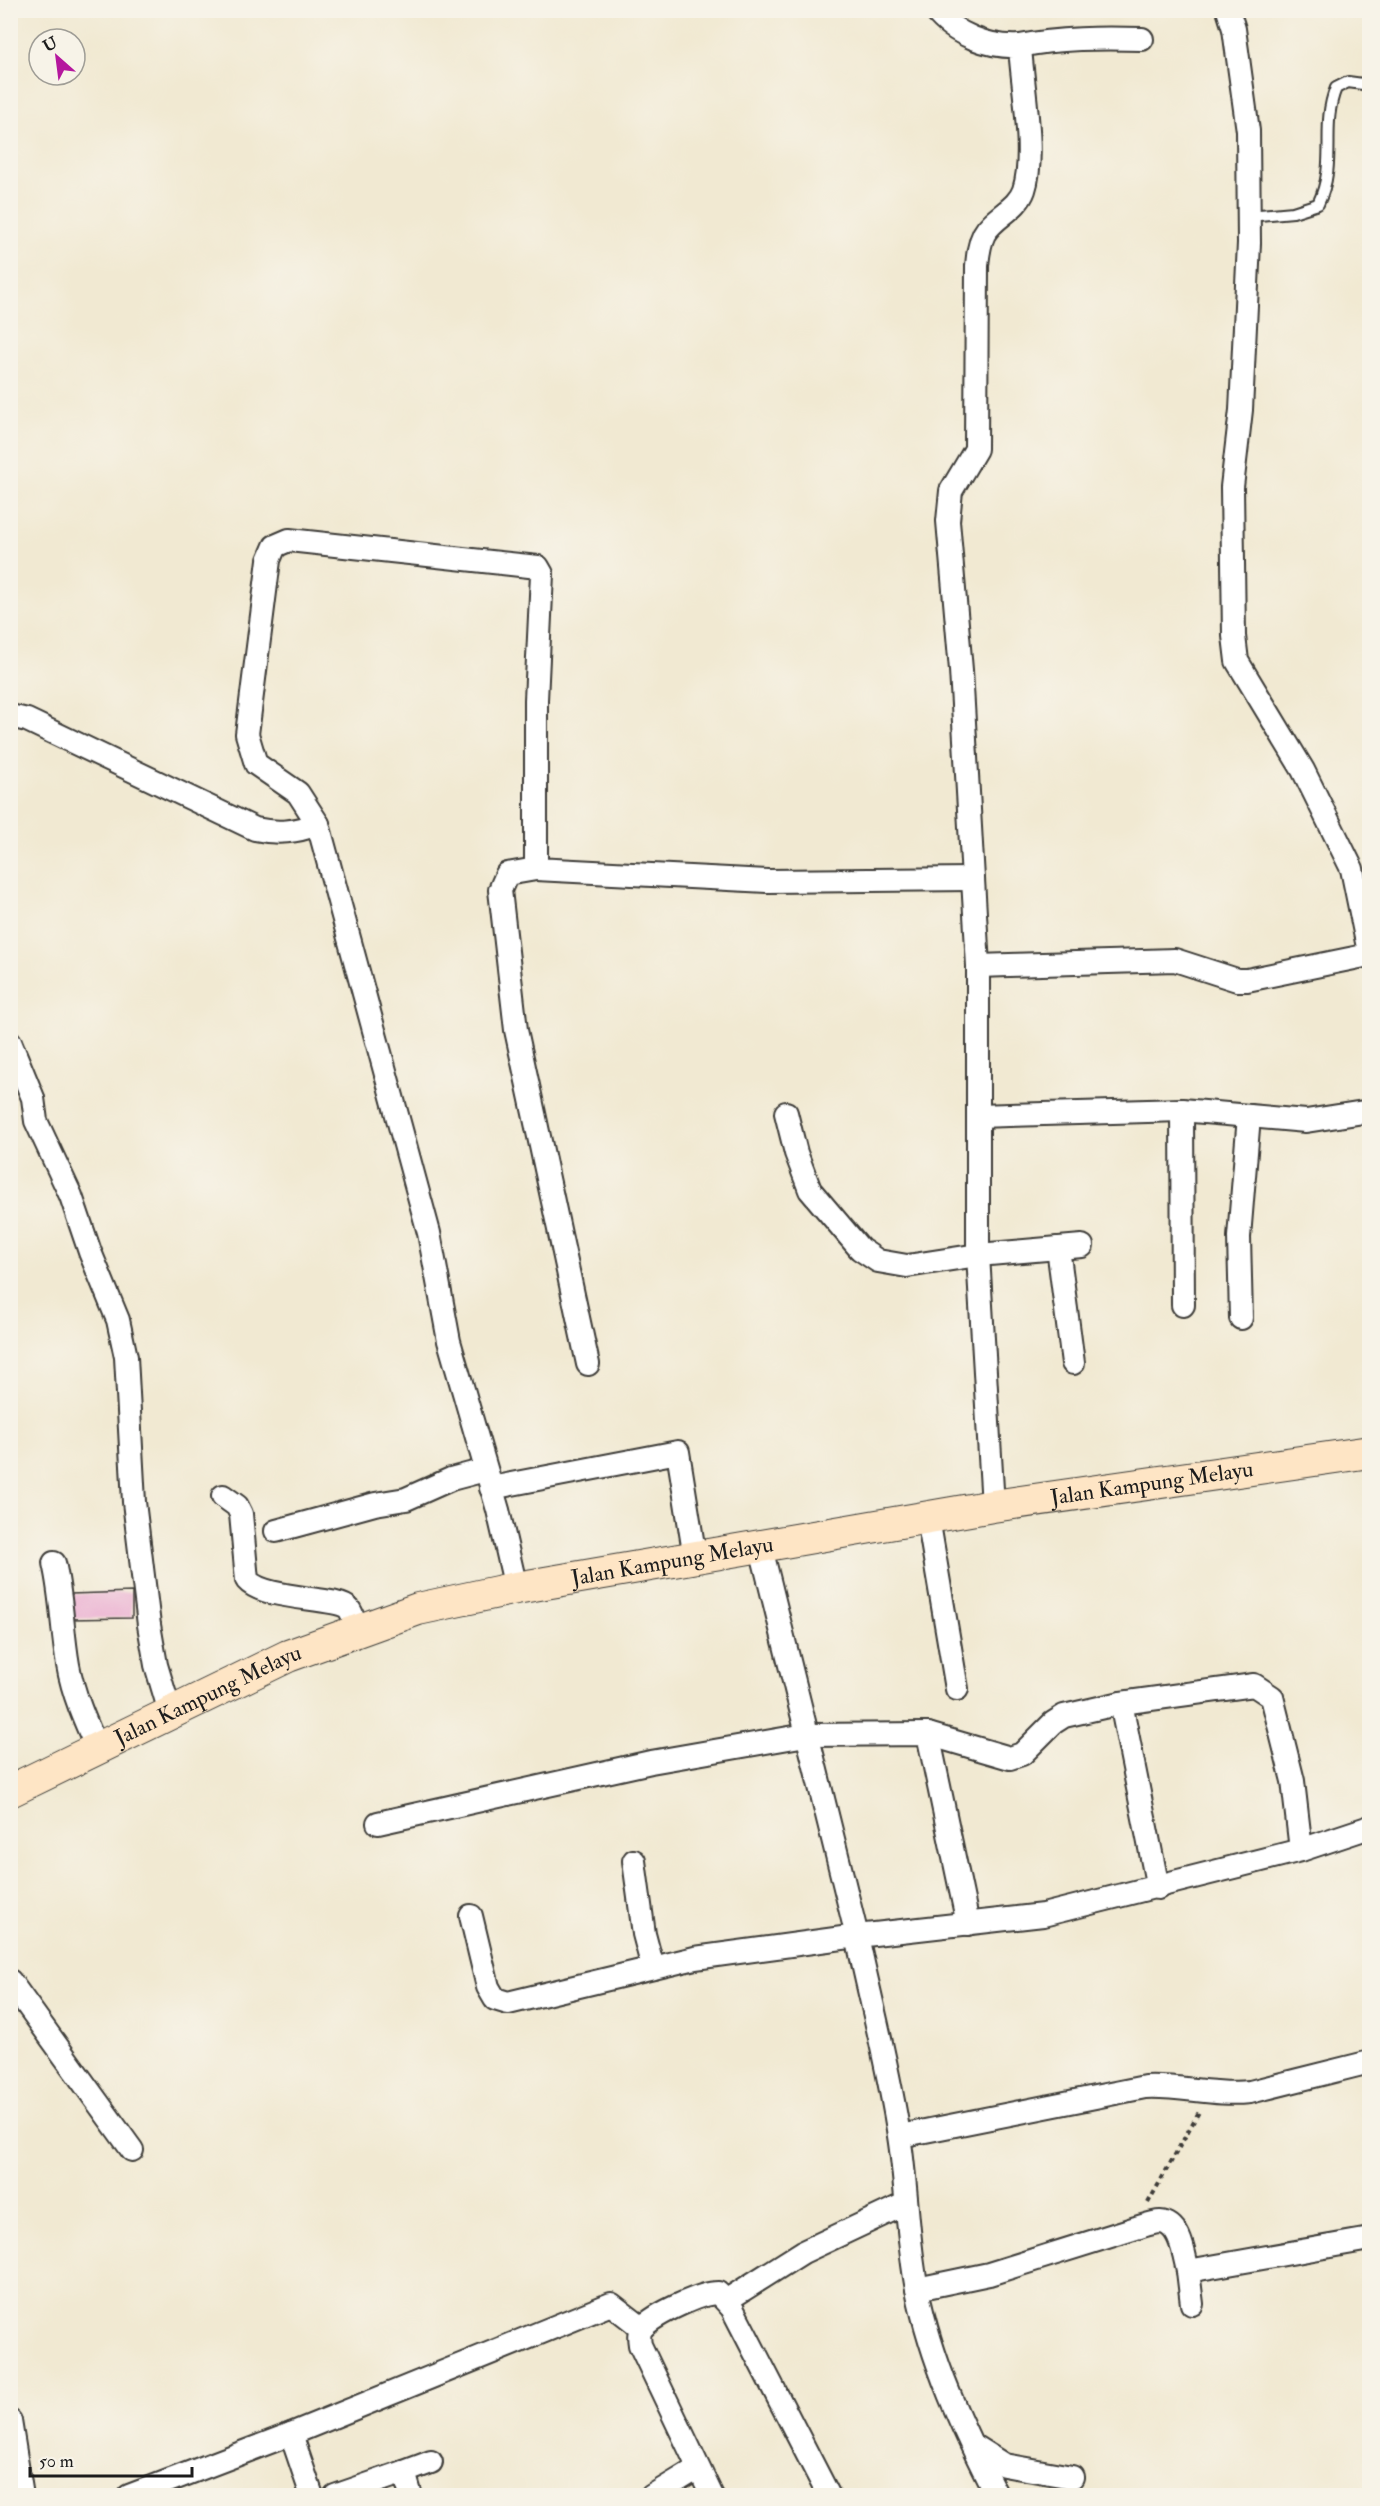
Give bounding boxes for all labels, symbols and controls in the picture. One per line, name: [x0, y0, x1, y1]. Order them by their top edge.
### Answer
north arrow: [27, 27, 87, 87]
text: U: [40, 32, 62, 57]
street label: Jalan Kampung Melayu: [1048, 1455, 1255, 1512]
street label: Jalan Kampung Melayu: [568, 1530, 775, 1592]
street label: Jalan Kampung Melayu: [109, 1638, 305, 1753]
scale bar: [30, 2440, 192, 2478]
text: 50 m: [39, 2450, 74, 2473]

